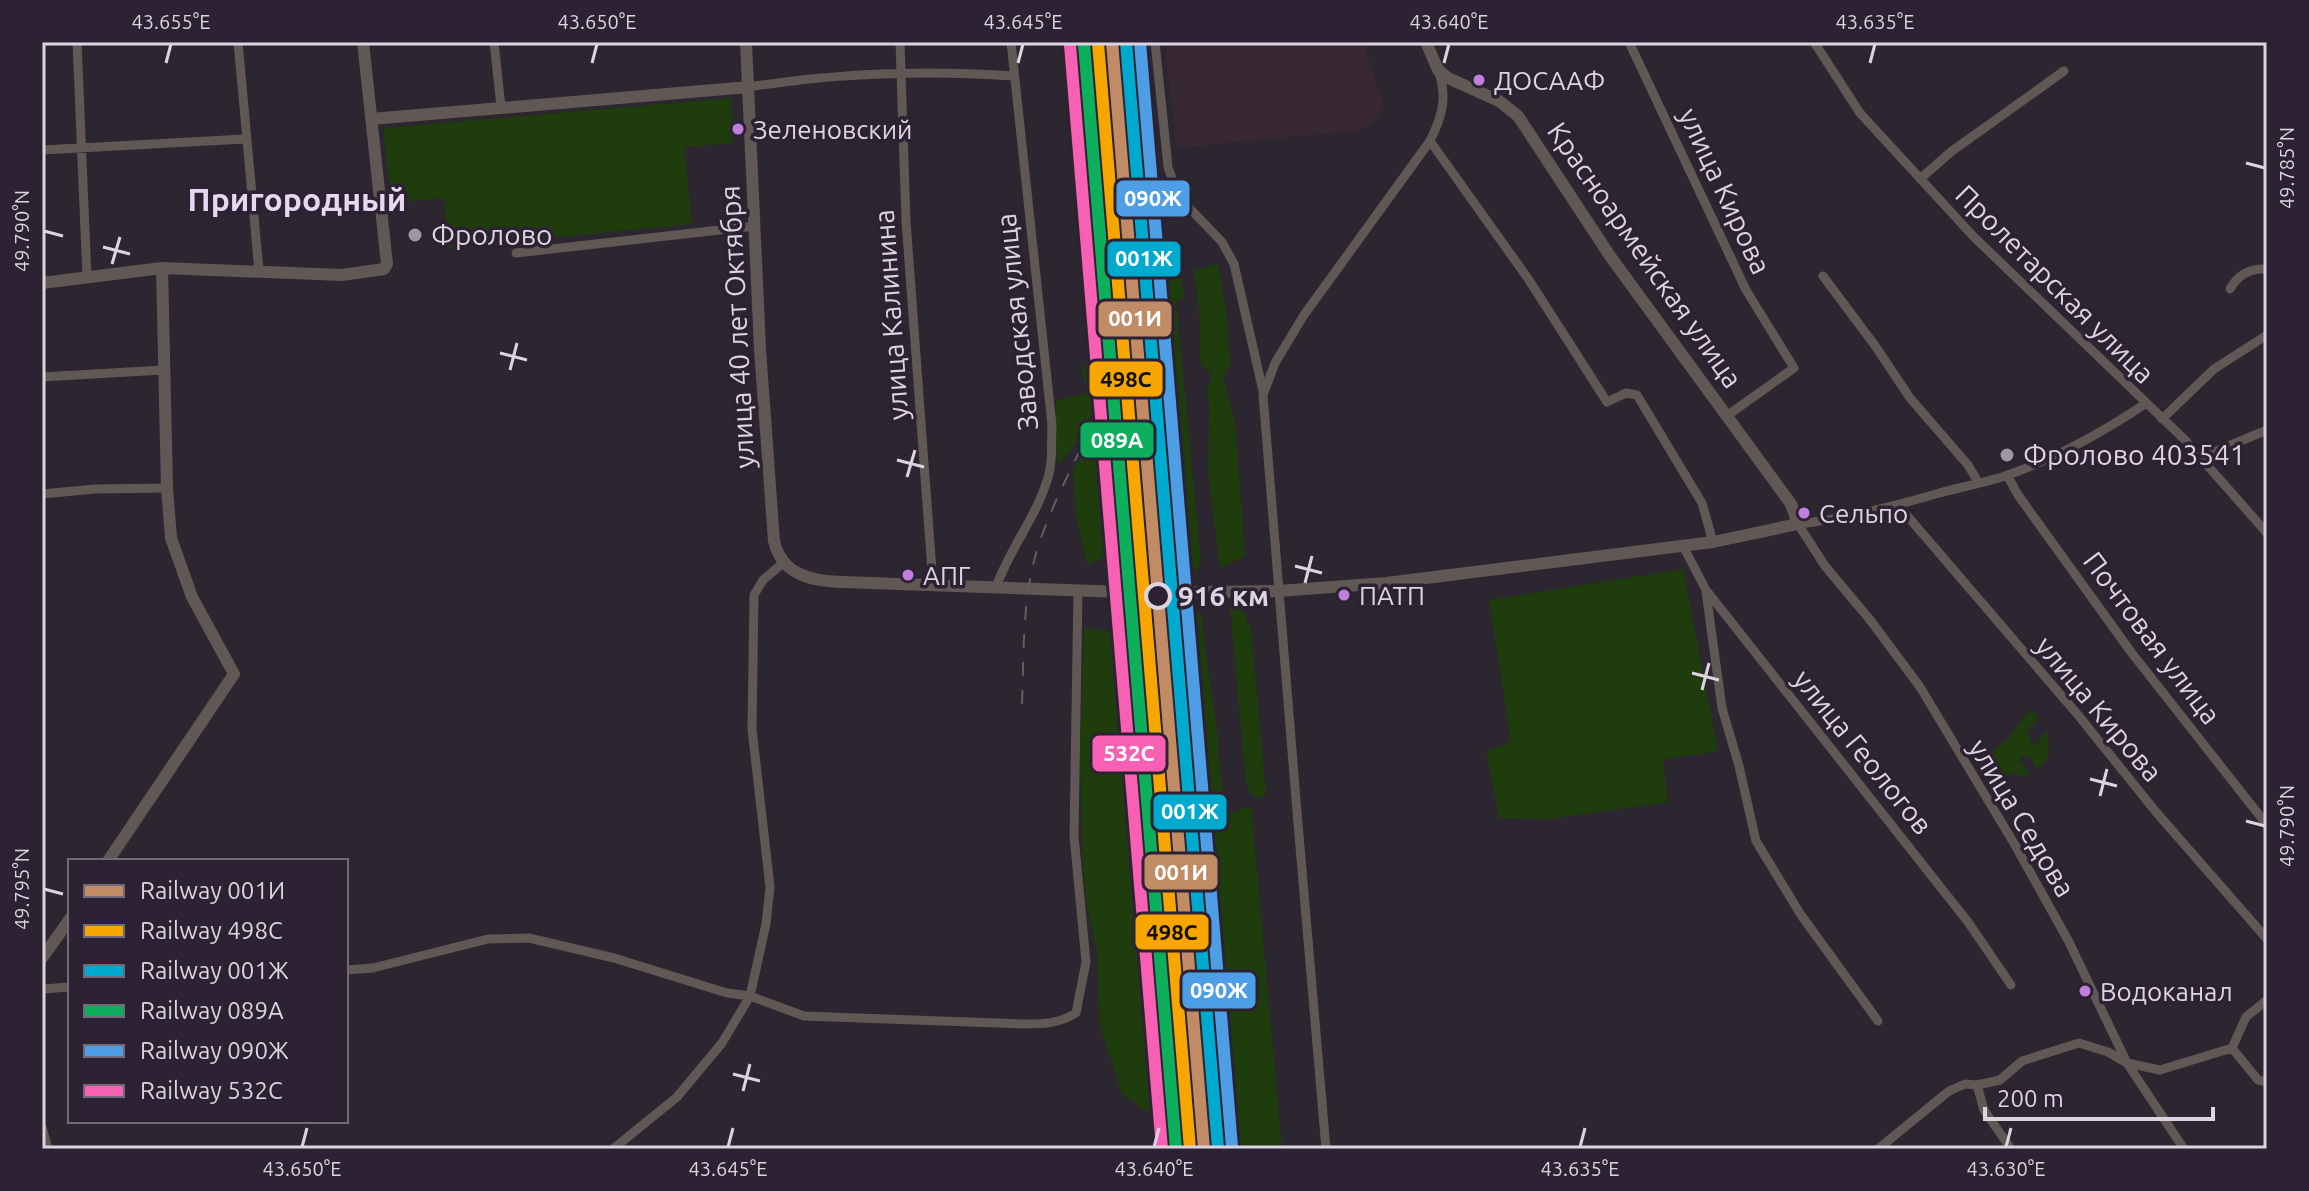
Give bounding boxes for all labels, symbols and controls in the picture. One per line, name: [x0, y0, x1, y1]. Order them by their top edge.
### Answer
text: 43.655°E: [132, 10, 211, 33]
text: 43.650°E: [558, 10, 637, 33]
text: 43.645°E: [984, 10, 1063, 33]
text: 43.640°E: [1410, 10, 1489, 33]
text: 43.635°E: [1836, 10, 1915, 33]
place label: ДОСААФ: [1494, 66, 1605, 95]
marker: ДОСААФ: [1471, 72, 1487, 88]
street label: улица Кирова: [1674, 103, 1777, 279]
place label: Зеленовский: [753, 115, 913, 144]
street label: Красноармейская улица: [1542, 116, 1749, 393]
marker: Зеленовский: [730, 121, 746, 137]
text: 49.785°N: [2275, 127, 2298, 209]
street label: Пролетарская улица: [1950, 178, 2161, 389]
line badge: 090Ж: [1115, 179, 1191, 218]
district label: Пригородный: [188, 181, 406, 217]
street label: улица 40 лет Октября: [714, 185, 759, 469]
text: 090Ж: [1124, 185, 1182, 210]
text: 49.790°N: [10, 190, 33, 272]
street label: улица Калинина: [868, 209, 913, 421]
street label: Заводская улица: [990, 212, 1043, 432]
place label: Фролово: [431, 219, 552, 250]
marker: Фролово: [406, 226, 424, 244]
line badge: 001Ж: [1106, 240, 1182, 278]
text: 001Ж: [1115, 245, 1173, 270]
line badge: 001И: [1097, 300, 1173, 338]
text: 001И: [1108, 305, 1162, 330]
line badge: 498С: [1088, 360, 1164, 398]
text: 498С: [1100, 366, 1152, 391]
line badge: 089А: [1079, 421, 1155, 459]
text: 089А: [1091, 427, 1144, 452]
place label: Фролово 403541: [2023, 439, 2246, 470]
marker: Фролово 403541: [1998, 446, 2016, 464]
place label: Сельпо: [1819, 499, 1908, 528]
marker: Сельпо: [1796, 505, 1812, 521]
street label: Почтовая улица: [2078, 546, 2227, 730]
place label: АПГ: [923, 561, 971, 590]
marker: АПГ: [900, 567, 916, 583]
place label: 916 км: [1178, 580, 1269, 611]
place label: ПАТП: [1359, 581, 1425, 610]
marker: 916 км: [1145, 583, 1171, 609]
marker: ПАТП: [1336, 587, 1352, 603]
street label: улица Кирова: [2030, 630, 2169, 787]
street label: улица Геологов: [1788, 663, 1939, 840]
street label: улица Седова: [1963, 733, 2082, 902]
line badge: 532С: [1091, 734, 1167, 773]
text: 532С: [1103, 740, 1155, 765]
text: 49.790°N: [2275, 785, 2298, 867]
line badge: 001Ж: [1152, 793, 1228, 831]
text: 001Ж: [1161, 798, 1219, 823]
text: 49.795°N: [10, 848, 33, 930]
line badge: 001И: [1143, 853, 1219, 891]
legend: [68, 859, 348, 1123]
text: 001И: [1154, 859, 1208, 884]
text: Railway 001И: [140, 877, 285, 904]
line badge: 498С: [1134, 913, 1210, 951]
text: Railway 498С: [140, 917, 283, 944]
text: 498С: [1146, 919, 1198, 944]
text: Railway 001Ж: [140, 957, 289, 984]
line badge: 090Ж: [1181, 971, 1257, 1010]
text: 090Ж: [1190, 977, 1248, 1002]
place label: Водоканал: [2100, 977, 2233, 1006]
marker: Водоканал: [2077, 983, 2093, 999]
text: Railway 089А: [140, 997, 284, 1024]
text: Railway 090Ж: [140, 1037, 289, 1064]
scale bar: [1985, 1071, 2213, 1121]
text: Railway 532С: [140, 1077, 283, 1104]
text: 200 m: [1997, 1085, 2064, 1112]
text: 43.650°E: [263, 1157, 342, 1180]
text: 43.645°E: [689, 1157, 768, 1180]
text: 43.640°E: [1115, 1157, 1194, 1180]
text: 43.635°E: [1541, 1157, 1620, 1180]
text: 43.630°E: [1967, 1157, 2046, 1180]

